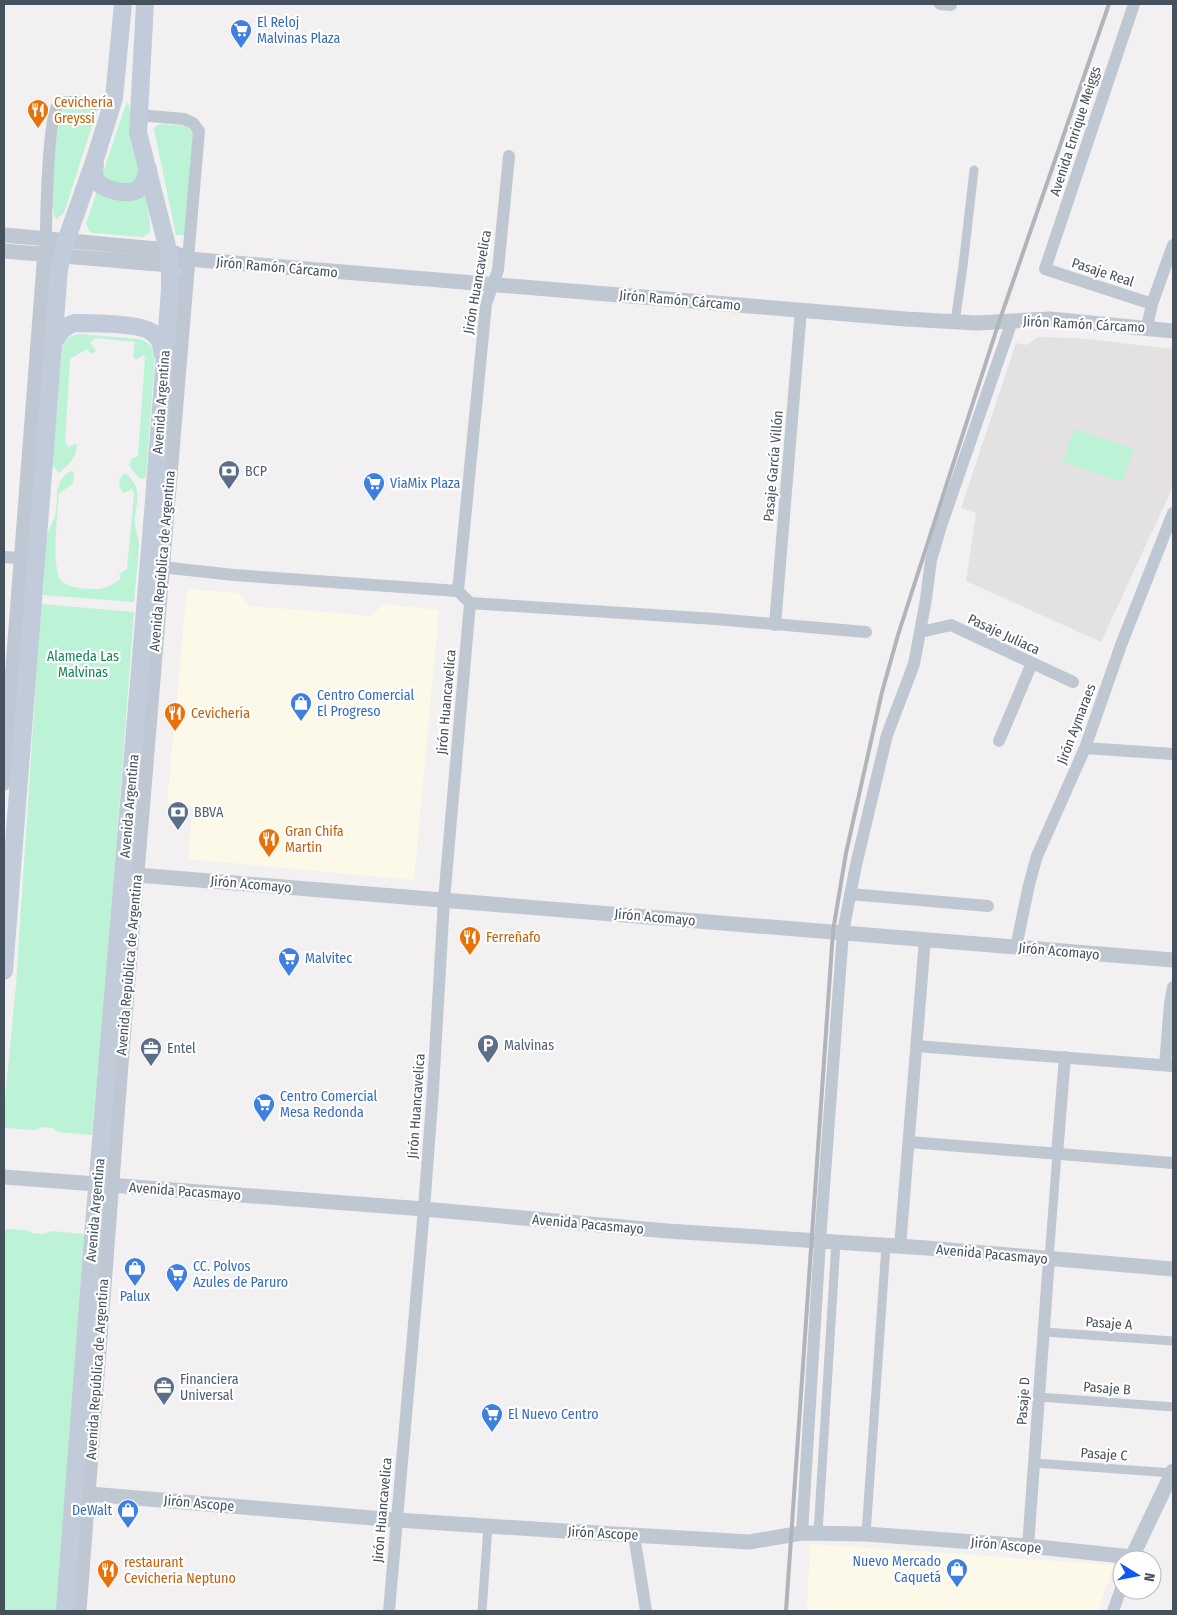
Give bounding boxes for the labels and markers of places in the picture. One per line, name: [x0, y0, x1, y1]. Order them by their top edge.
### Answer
place label: El Reloj Malvinas Plaza: [257, 14, 340, 47]
supermarket icon: El Reloj Malvinas Plaza: [229, 18, 253, 49]
place label: Cevichería Greyssi: [54, 94, 113, 127]
restaurant icon: Cevichería Greyssi: [26, 98, 50, 129]
bank icon: BCP: [217, 459, 241, 490]
place label: BCP: [245, 463, 267, 480]
supermarket icon: ViaMix Plaza: [362, 471, 386, 502]
place label: ViaMix Plaza: [390, 475, 460, 492]
place label: Centro Comercial El Progreso: [317, 687, 414, 720]
shop icon: Centro Comercial El Progreso: [289, 691, 313, 722]
restaurant icon: Cevichería: [163, 701, 187, 732]
place label: Cevichería: [191, 705, 250, 722]
bank icon: BBVA: [166, 800, 190, 831]
place label: BBVA: [194, 804, 224, 821]
place label: Gran Chifa Martin: [285, 823, 344, 856]
restaurant icon: Gran Chifa Martin: [257, 827, 281, 858]
restaurant icon: Ferreñafo: [458, 925, 482, 956]
place label: Ferreñafo: [486, 929, 541, 946]
supermarket icon: Malvitec: [277, 946, 301, 977]
place label: Malvitec: [305, 950, 352, 967]
parking icon: Malvinas: [476, 1033, 500, 1064]
office icon: Entel: [139, 1036, 163, 1067]
place label: Malvinas: [504, 1037, 554, 1054]
place label: Entel: [167, 1040, 196, 1057]
place label: Centro Comercial Mesa Redonda: [280, 1088, 377, 1121]
supermarket icon: Centro Comercial Mesa Redonda: [252, 1092, 276, 1123]
shop icon: Palux: [123, 1256, 147, 1287]
place label: CC. Polvos Azules de Paruro: [193, 1258, 288, 1291]
supermarket icon: CC. Polvos Azules de Paruro: [165, 1262, 189, 1293]
place label: Palux: [120, 1288, 151, 1305]
place label: Financiera Universal: [180, 1371, 239, 1404]
office icon: Financiera Universal: [152, 1375, 176, 1406]
supermarket icon: El Nuevo Centro: [480, 1402, 504, 1433]
place label: El Nuevo Centro: [508, 1406, 599, 1423]
shop icon: DeWalt: [116, 1498, 140, 1529]
place label: DeWalt: [72, 1502, 112, 1519]
place label: Nuevo Mercado Caquetá: [853, 1553, 941, 1586]
place label: restaurant Cevicheria Neptuno: [124, 1554, 236, 1587]
shop icon: Nuevo Mercado Caquetá: [945, 1557, 969, 1588]
restaurant icon: restaurant Cevicheria Neptuno: [96, 1558, 120, 1589]

